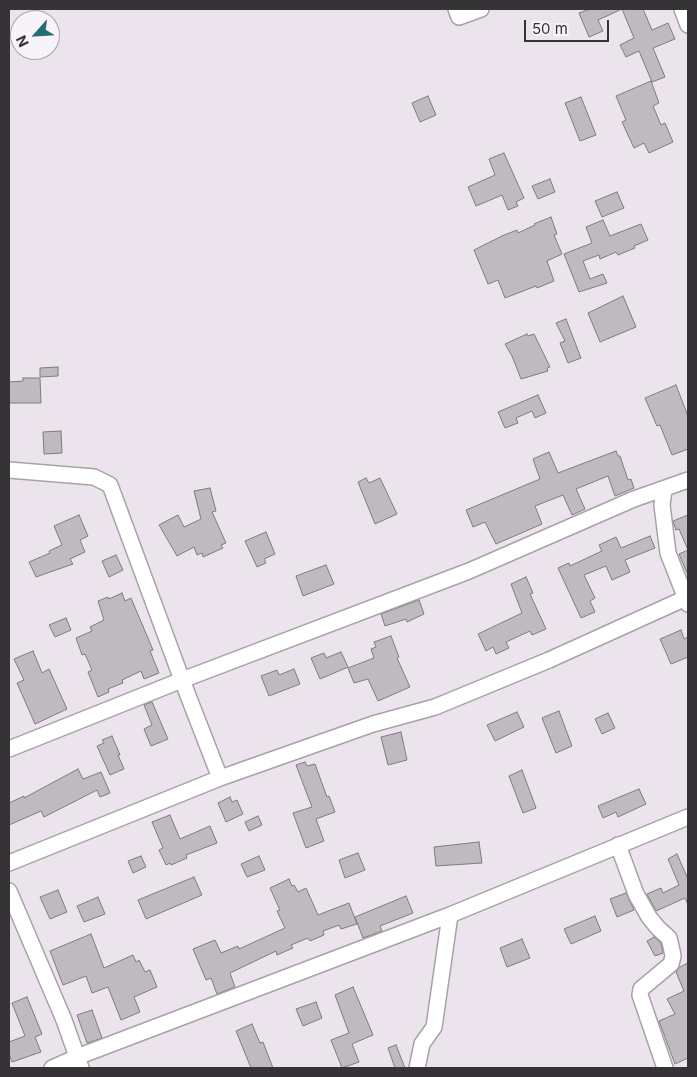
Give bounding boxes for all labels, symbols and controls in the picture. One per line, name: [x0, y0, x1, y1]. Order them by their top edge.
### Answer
north arrow: [10, 10, 60, 60]
scale bar: [527, 10, 612, 42]
text: 50 m: [532, 19, 568, 38]
text: N: [12, 33, 32, 50]

